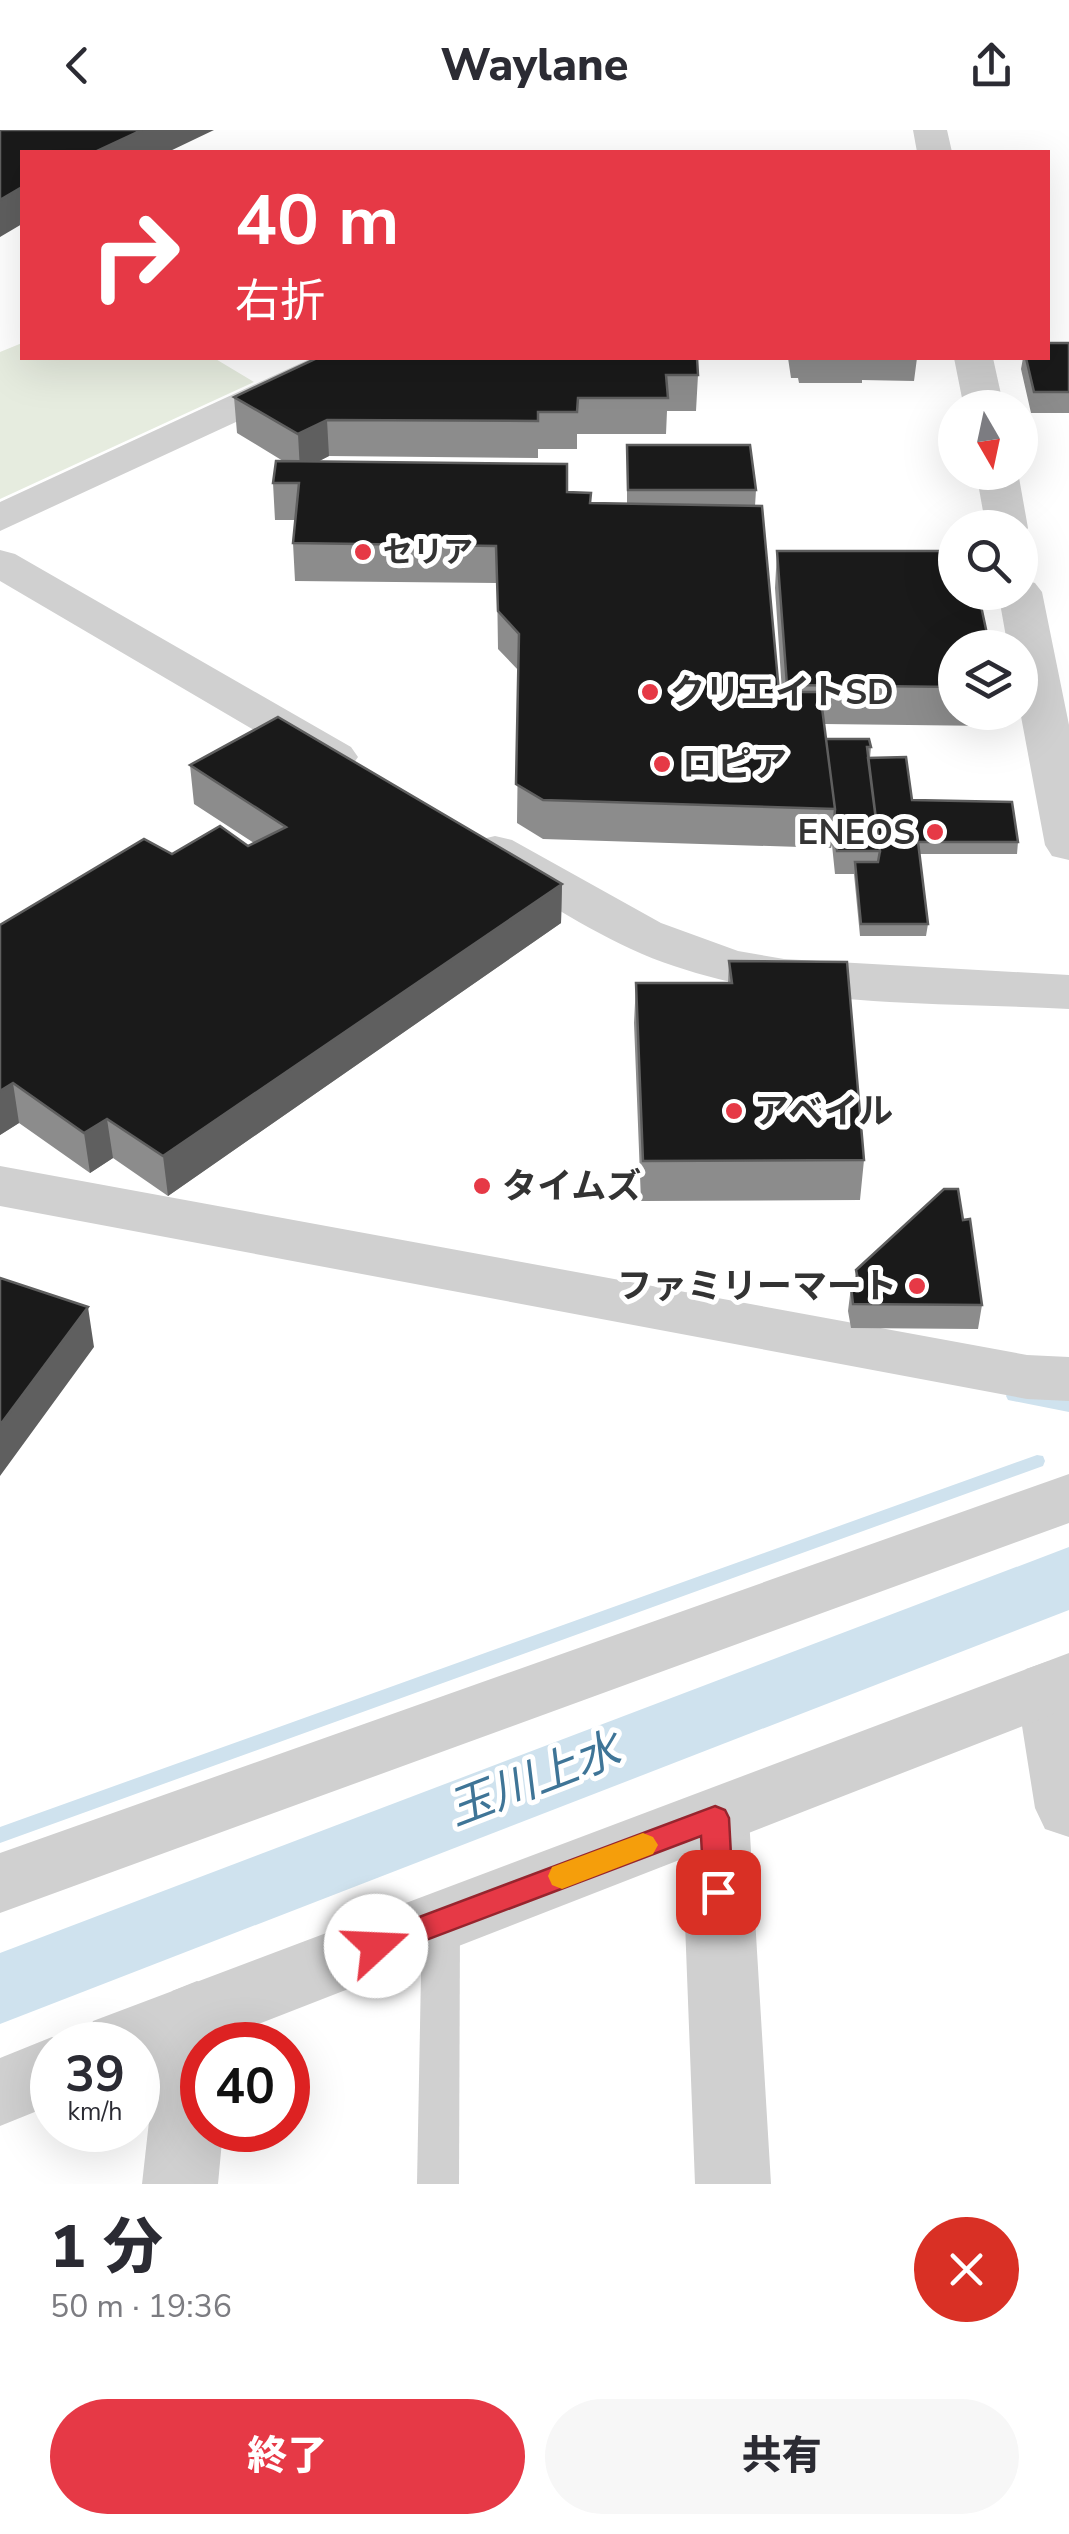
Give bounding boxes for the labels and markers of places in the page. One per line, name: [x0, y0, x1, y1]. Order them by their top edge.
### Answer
place label: セリア: [383, 532, 473, 573]
marker: セリア: [352, 541, 374, 563]
place label: クリエイトSD: [670, 669, 894, 716]
marker: クリエイトSD: [639, 681, 661, 703]
place label: ロピア: [682, 741, 787, 788]
marker: ロピア: [651, 753, 673, 775]
place label: ENEOS: [798, 809, 915, 856]
marker: ENEOS: [924, 821, 946, 843]
place label: アベイル: [754, 1088, 893, 1135]
marker: アベイル: [723, 1100, 745, 1122]
place label: タイムズ: [502, 1163, 641, 1210]
marker: タイムズ: [471, 1175, 493, 1197]
place label: ファミリーマート: [617, 1263, 897, 1310]
marker: ファミリーマート: [906, 1275, 928, 1297]
pin: [676, 1850, 761, 1935]

